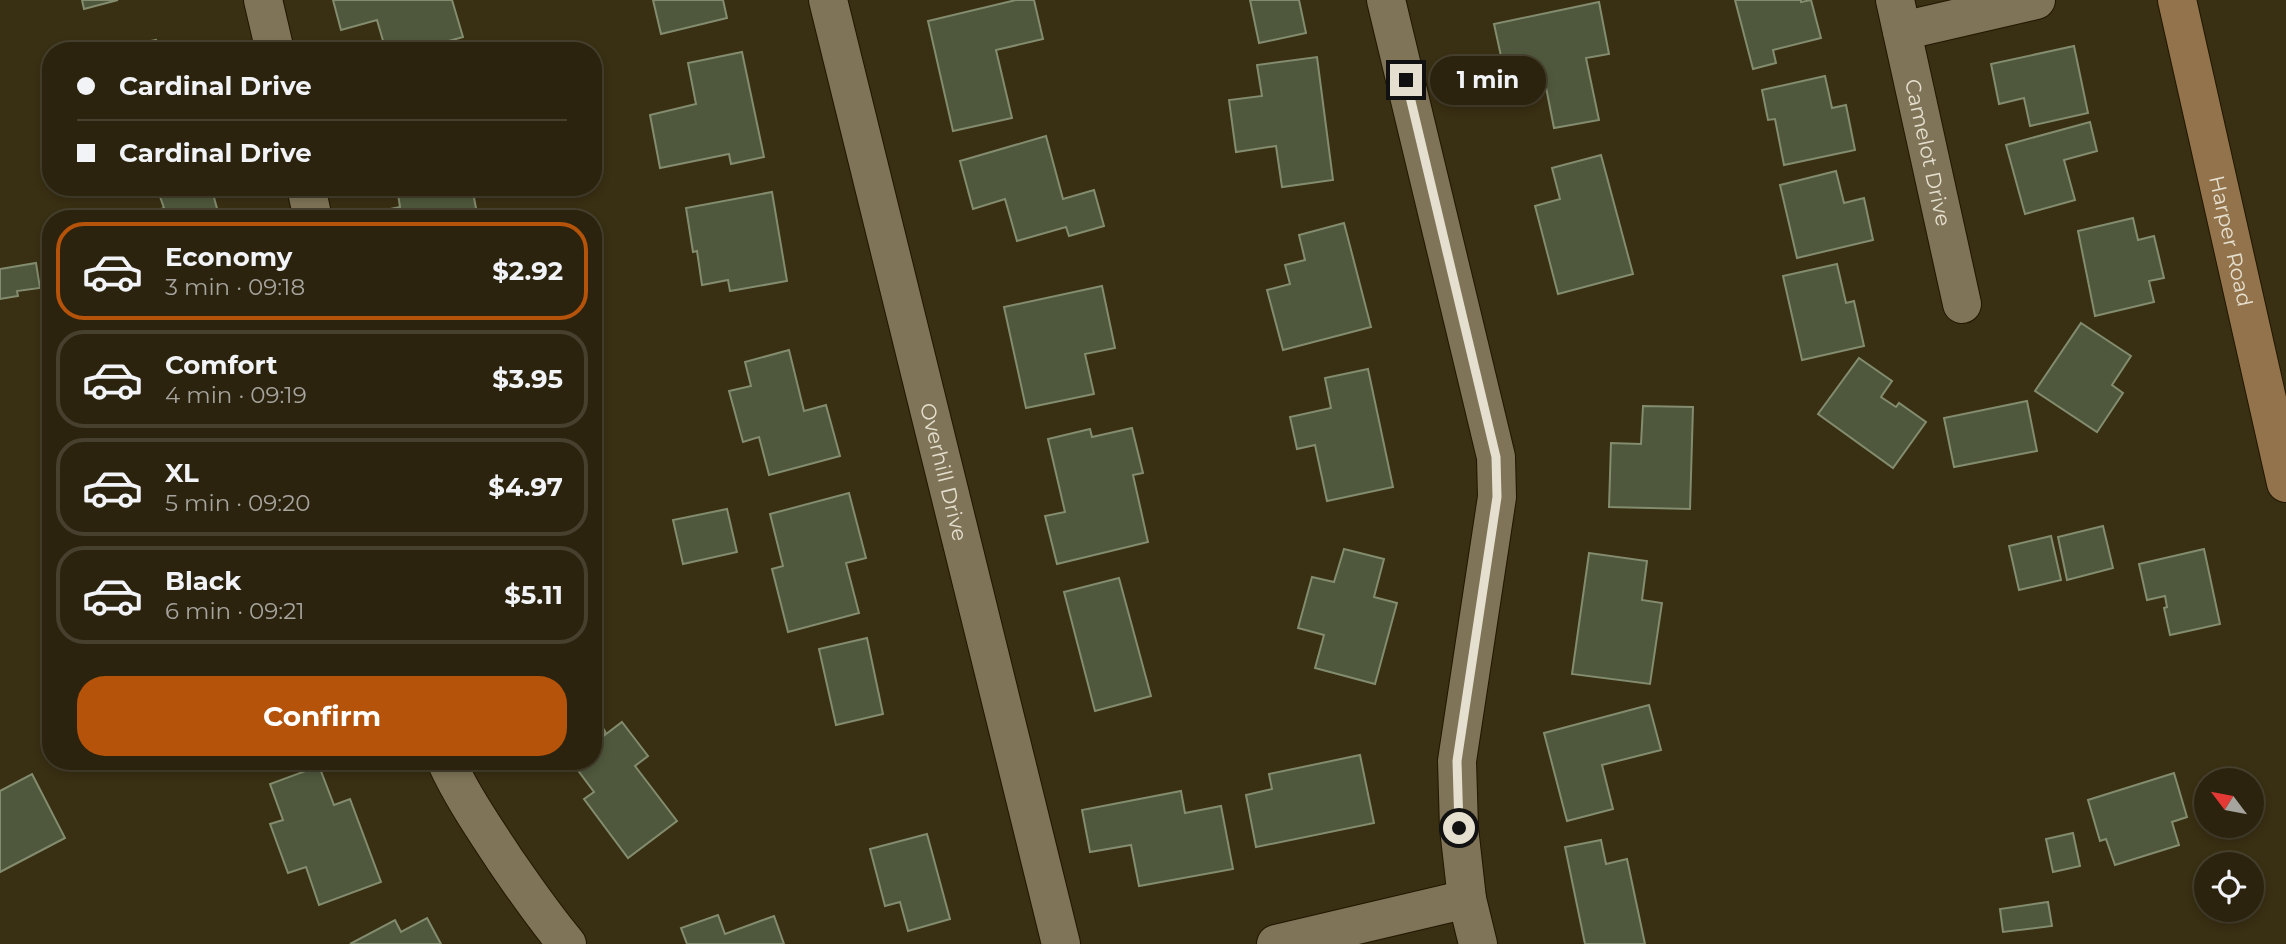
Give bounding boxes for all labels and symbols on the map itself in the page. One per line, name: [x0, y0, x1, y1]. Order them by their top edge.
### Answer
callout: 1 min: [1430, 56, 1546, 104]
route end: [1390, 64, 1422, 96]
street label: Camelot Drive: [1900, 76, 1957, 228]
street label: Harper Road: [2204, 173, 2258, 309]
street label: Overhill Drive: [915, 400, 974, 543]
north arrow: [2194, 768, 2264, 838]
route start: [1443, 812, 1475, 844]

